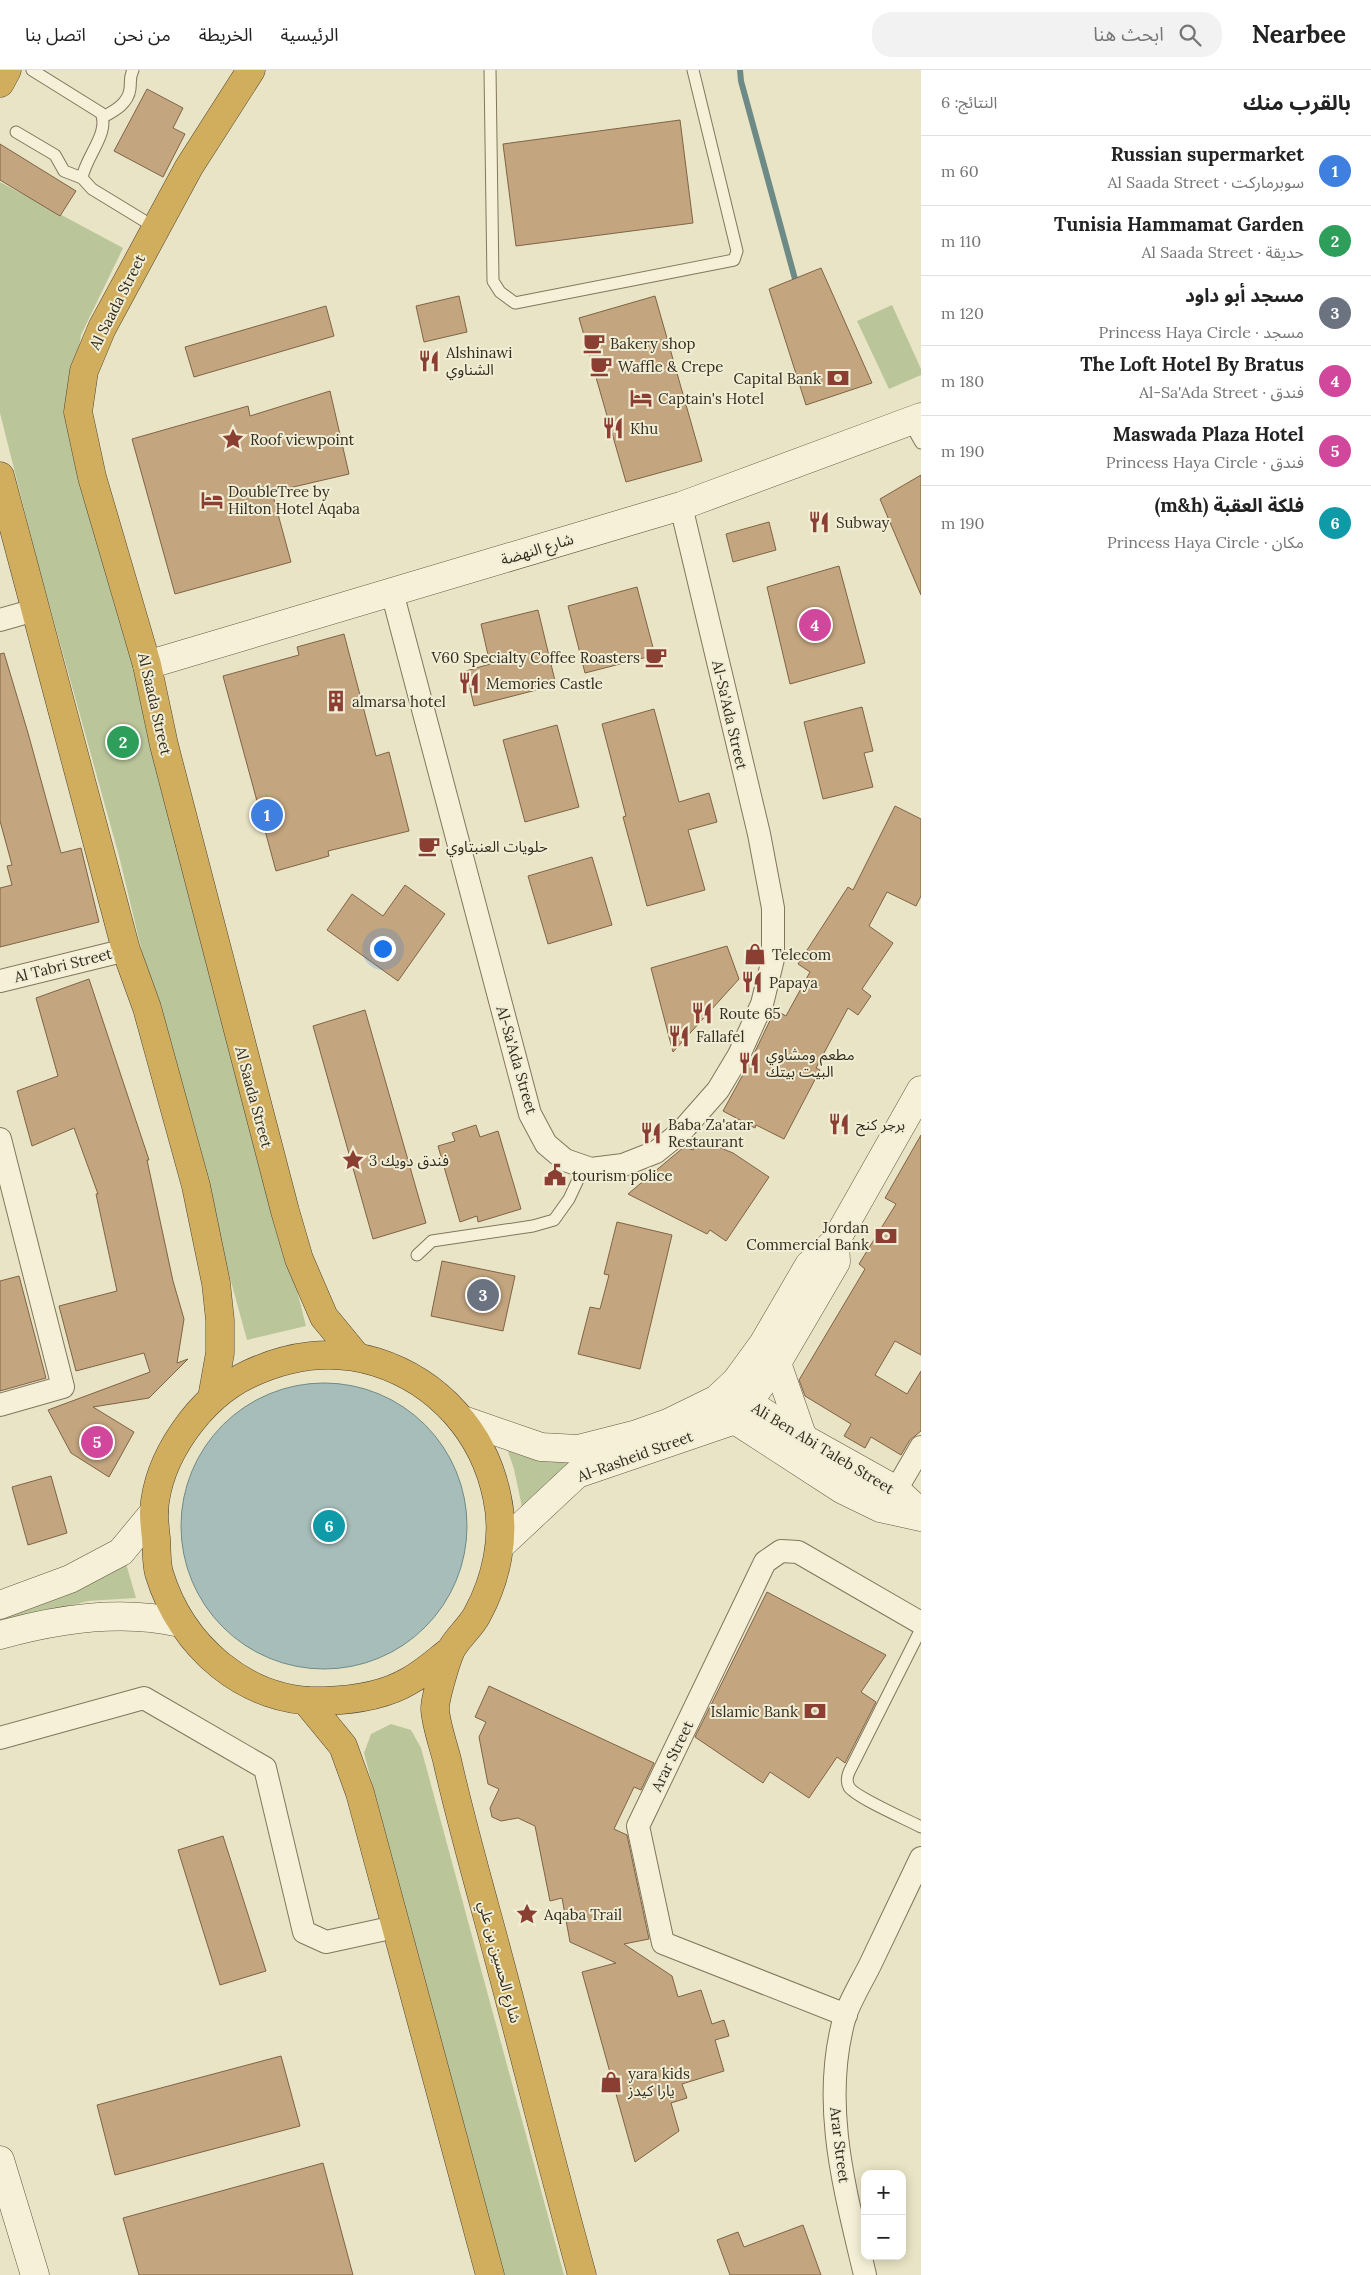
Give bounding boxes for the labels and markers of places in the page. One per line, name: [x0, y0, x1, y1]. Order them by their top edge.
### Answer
cafe icon: Bakery shop: [581, 330, 607, 356]
place label: Bakery shop: [610, 334, 695, 353]
place label: Alshinawi الشناوي: [445, 343, 512, 381]
restaurant icon: Alshinawi الشناوي: [416, 348, 442, 374]
cafe icon: Waffle & Crepe: [588, 353, 614, 379]
place label: Waffle & Crepe: [618, 357, 723, 376]
bank icon: Capital Bank: [825, 365, 851, 391]
place label: Capital Bank: [734, 369, 821, 388]
hotel icon: Captain's Hotel: [628, 385, 654, 411]
place label: Captain's Hotel: [658, 389, 764, 408]
restaurant icon: Khu: [600, 415, 626, 441]
place label: Khu: [630, 419, 658, 438]
place icon: Roof viewpoint: [220, 426, 246, 452]
place label: Roof viewpoint: [250, 430, 355, 449]
place label: DoubleTree by Hilton Hotel Aqaba: [228, 482, 360, 518]
hotel icon: DoubleTree by Hilton Hotel Aqaba: [199, 487, 225, 513]
restaurant icon: Subway: [806, 509, 832, 535]
place label: Subway: [836, 513, 889, 532]
pin: 4: [799, 606, 831, 644]
cafe icon: V60 Specialty Coffee Roasters: [643, 644, 669, 670]
place label: V60 Specialty Coffee Roasters: [430, 648, 640, 667]
restaurant icon: Memories Castle: [456, 670, 482, 696]
place label: Memories Castle: [486, 674, 603, 693]
building icon: almarsa hotel: [323, 688, 349, 714]
place label: almarsa hotel: [352, 692, 446, 711]
pin: 2: [107, 723, 139, 761]
pin: 1: [251, 796, 283, 834]
cafe icon: حلويات العنبتاوي: [416, 833, 442, 859]
place label: حلويات العنبتاوي: [446, 837, 548, 858]
shop icon: Telecom: [742, 941, 768, 967]
place label: Telecom: [772, 945, 831, 964]
restaurant icon: Papaya: [739, 969, 765, 995]
place label: Papaya: [769, 973, 818, 992]
restaurant icon: Route 65: [689, 1000, 715, 1026]
place label: Route 65: [719, 1004, 781, 1023]
restaurant icon: Fallafel: [666, 1023, 692, 1049]
place label: Fallafel: [696, 1027, 744, 1046]
place label: مطعم ومشاوي البيت بيتك: [766, 1045, 855, 1081]
restaurant icon: مطعم ومشاوي البيت بيتك: [736, 1050, 762, 1076]
restaurant icon: برجر كنج: [826, 1111, 852, 1137]
place label: Baba Za'atar Restaurant: [668, 1115, 753, 1151]
place label: برجر كنج: [856, 1115, 905, 1137]
restaurant icon: Baba Za'atar Restaurant: [638, 1120, 664, 1146]
place icon: فندق دويك 3: [340, 1147, 366, 1173]
place label: فندق دويك 3: [369, 1151, 449, 1170]
public building icon: tourism police: [542, 1162, 568, 1188]
place label: tourism police: [572, 1166, 673, 1185]
place label: Jordan Commercial Bank: [746, 1218, 869, 1254]
bank icon: Jordan Commercial Bank: [873, 1223, 899, 1249]
pin: 3: [467, 1276, 499, 1314]
pin: 5: [81, 1423, 113, 1461]
pin: 6: [313, 1507, 345, 1545]
bank icon: Islamic Bank: [802, 1698, 828, 1724]
place label: Islamic Bank: [711, 1702, 798, 1721]
place icon: Aqaba Trail: [514, 1901, 540, 1927]
place label: Aqaba Trail: [543, 1905, 622, 1924]
place label: yara kids يارا كيدز: [627, 2064, 690, 2100]
shop icon: yara kids يارا كيدز: [598, 2069, 624, 2095]

